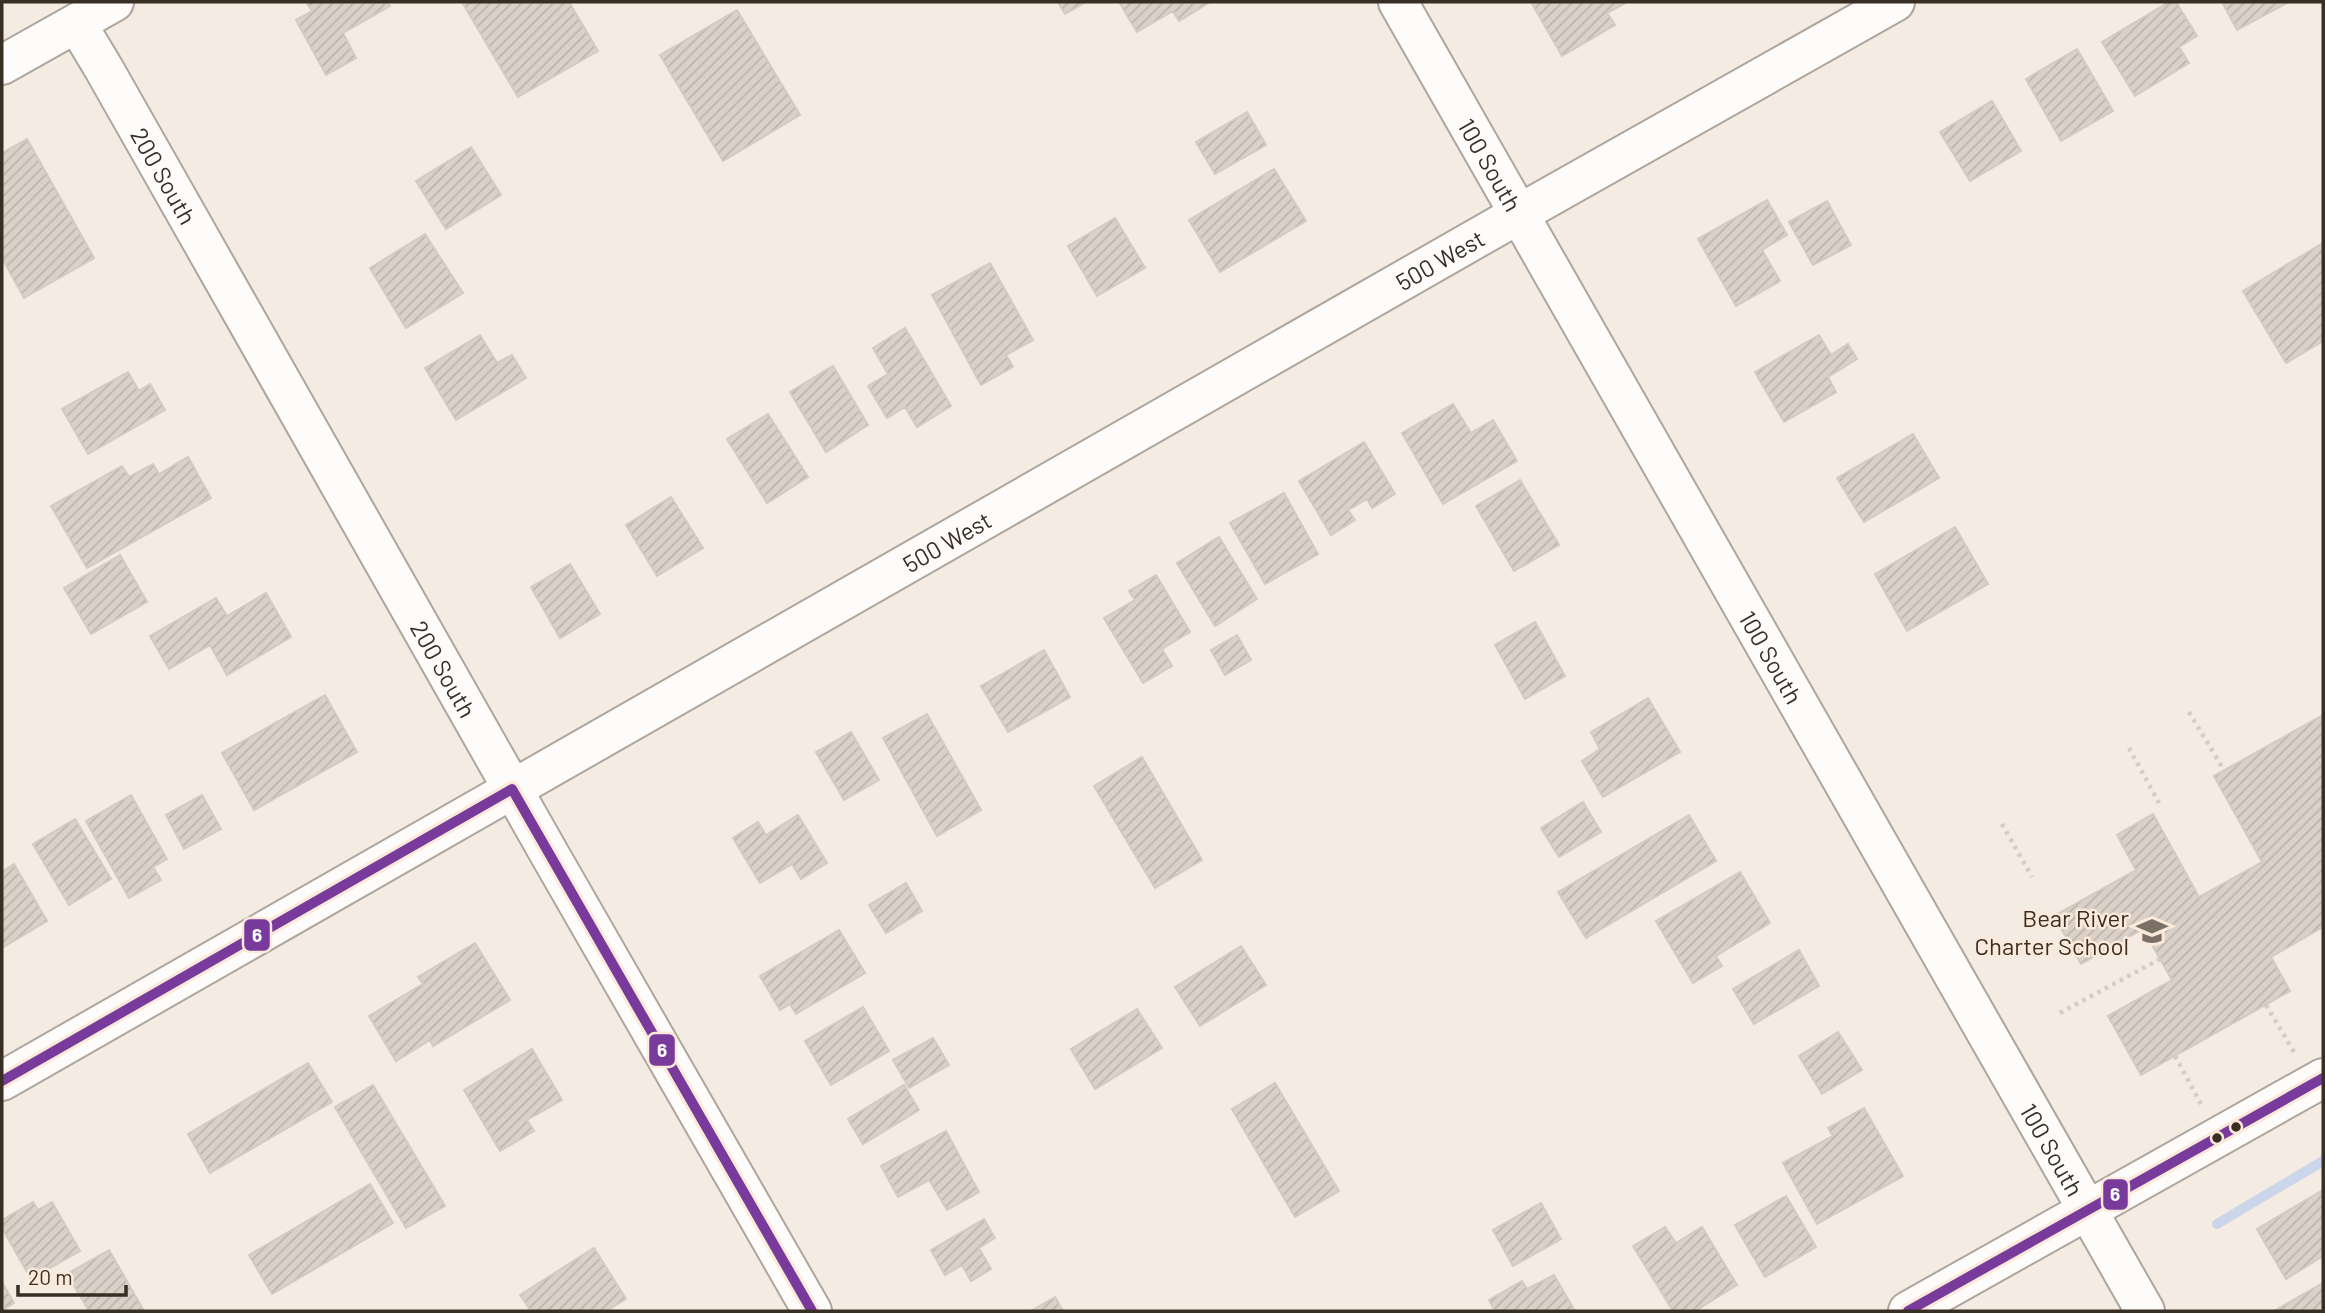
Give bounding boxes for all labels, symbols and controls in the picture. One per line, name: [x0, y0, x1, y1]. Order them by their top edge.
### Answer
street label: 100 South: [1453, 113, 1529, 216]
street label: 200 South: [126, 122, 203, 229]
street label: 500 West: [1390, 223, 1489, 296]
street label: 500 West: [897, 504, 996, 578]
street label: 100 South: [1734, 605, 1810, 708]
street label: 200 South: [405, 615, 483, 722]
place label: Bear River Charter School: [1975, 903, 2129, 960]
school or university icon: Bear River Charter School: [2135, 914, 2169, 948]
line badge: 6: [243, 918, 271, 952]
text: 6: [252, 923, 262, 946]
line badge: 6: [648, 1033, 676, 1067]
text: 6: [657, 1038, 667, 1061]
street label: 100 South: [2015, 1098, 2091, 1201]
unlabelled marker: [2229, 1120, 2243, 1134]
unlabelled marker: [2210, 1131, 2224, 1145]
line badge: 6: [2102, 1178, 2129, 1211]
text: 6: [2110, 1182, 2120, 1205]
scale bar: [18, 1254, 126, 1298]
text: 20 m: [28, 1264, 73, 1289]

